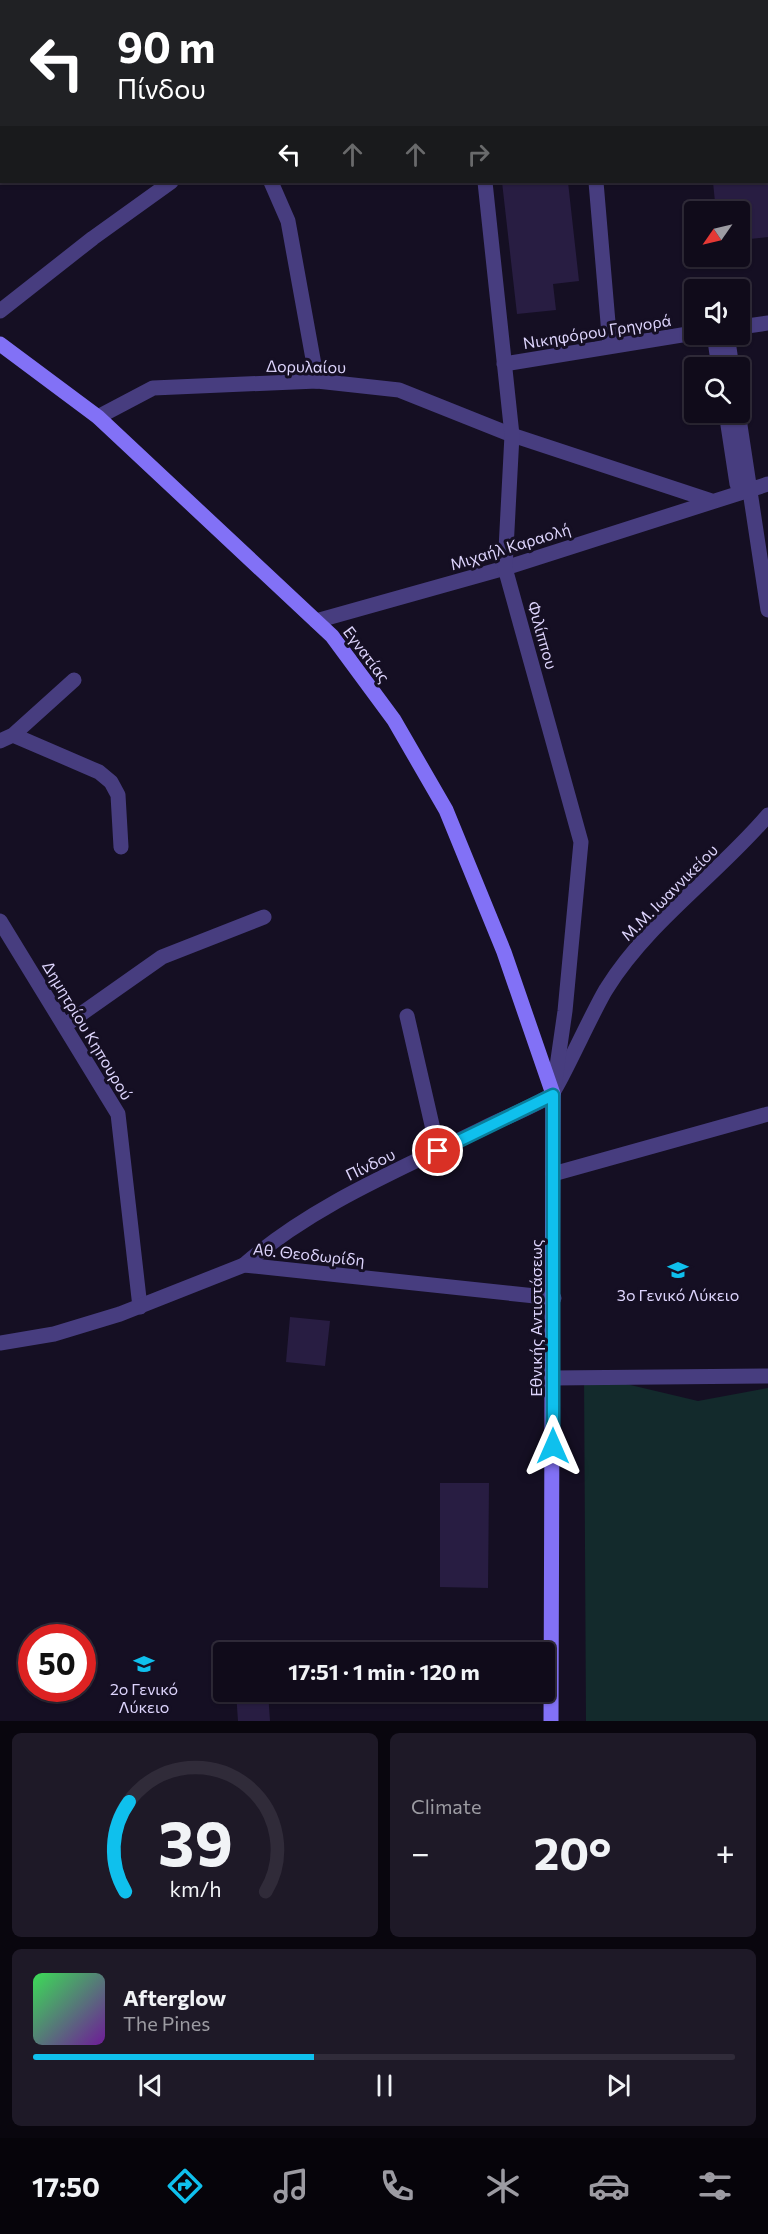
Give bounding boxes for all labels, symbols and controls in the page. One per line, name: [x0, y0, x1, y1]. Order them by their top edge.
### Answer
text: 90 m: [117, 20, 216, 72]
icon: left: [18, 24, 96, 102]
text: Πίνδου: [117, 72, 206, 105]
icon: left: [273, 138, 306, 171]
icon: ahead: [336, 138, 369, 171]
icon: ahead: [399, 138, 432, 171]
icon: right: [462, 138, 495, 171]
north arrow: [684, 201, 750, 267]
map controls: [684, 201, 750, 423]
button: sound: [684, 279, 750, 345]
street label: Νικηφόρου Γρηγορά: [522, 310, 672, 352]
street label: Δορυλαίου: [266, 356, 346, 376]
button: search: [684, 357, 750, 423]
street label: Μιχαήλ Καραολή: [447, 519, 573, 573]
street label: Φιλίππου: [524, 599, 562, 671]
street label: Εγνατίας: [340, 622, 394, 686]
street label: Μ.Μ. Ιωαννικείου: [617, 840, 721, 944]
street label: Δημητρίου Κηπουρού: [39, 957, 137, 1103]
pin: [412, 1125, 463, 1176]
icon: arrive: [421, 1134, 454, 1167]
street label: Πίνδου: [342, 1144, 398, 1184]
street label: Αθ. Θεοδωρίδη: [252, 1239, 366, 1269]
street label: Εθνικής Αντιστάσεως: [526, 1239, 545, 1397]
school or university icon: 3ο Γενικό Λύκειο: [666, 1258, 690, 1282]
place label: 3ο Γενικό Λύκειο: [617, 1285, 739, 1304]
position arrow: [521, 1414, 585, 1478]
speed limit sign: 50: [18, 1624, 96, 1702]
school or university icon: 2ο Γενικό Λύκειο: [132, 1652, 156, 1676]
text: 17:51 · 1 min · 120 m: [288, 1658, 480, 1685]
place label: 2ο Γενικό Λύκειο: [110, 1679, 178, 1716]
text: Climate: [411, 1794, 481, 1818]
text: 39: [158, 1803, 232, 1879]
text: 20°: [534, 1824, 612, 1879]
text: −: [411, 1831, 430, 1872]
text: +: [716, 1831, 735, 1872]
text: km/h: [169, 1875, 221, 1901]
text: Afterglow: [123, 1984, 226, 2011]
text: The Pines: [123, 2011, 210, 2035]
icon: previous: [134, 2069, 167, 2102]
icon: pause: [368, 2069, 401, 2102]
icon: next: [602, 2069, 635, 2102]
icon: directions: [164, 2165, 206, 2207]
icon: music: [270, 2165, 312, 2207]
icon: phone: [376, 2165, 418, 2207]
icon: climate: [482, 2165, 524, 2207]
icon: car: [588, 2165, 630, 2207]
icon: filters: [694, 2165, 736, 2207]
text: 17:50: [32, 2170, 100, 2203]

